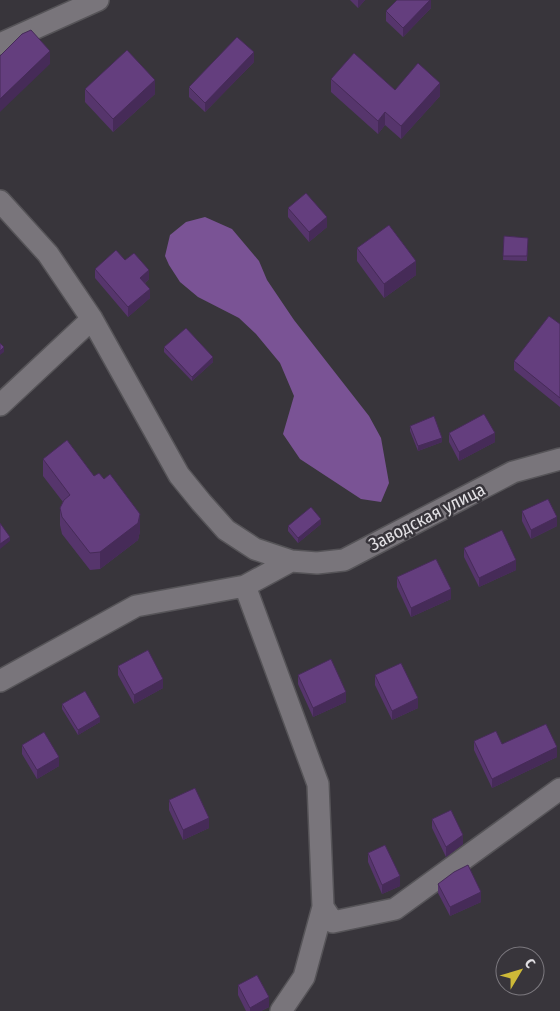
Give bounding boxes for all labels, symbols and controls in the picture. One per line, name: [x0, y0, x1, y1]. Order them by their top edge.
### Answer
street label: Заводская улица: [365, 478, 489, 556]
north arrow: [495, 946, 545, 996]
text: С: [521, 955, 539, 972]

